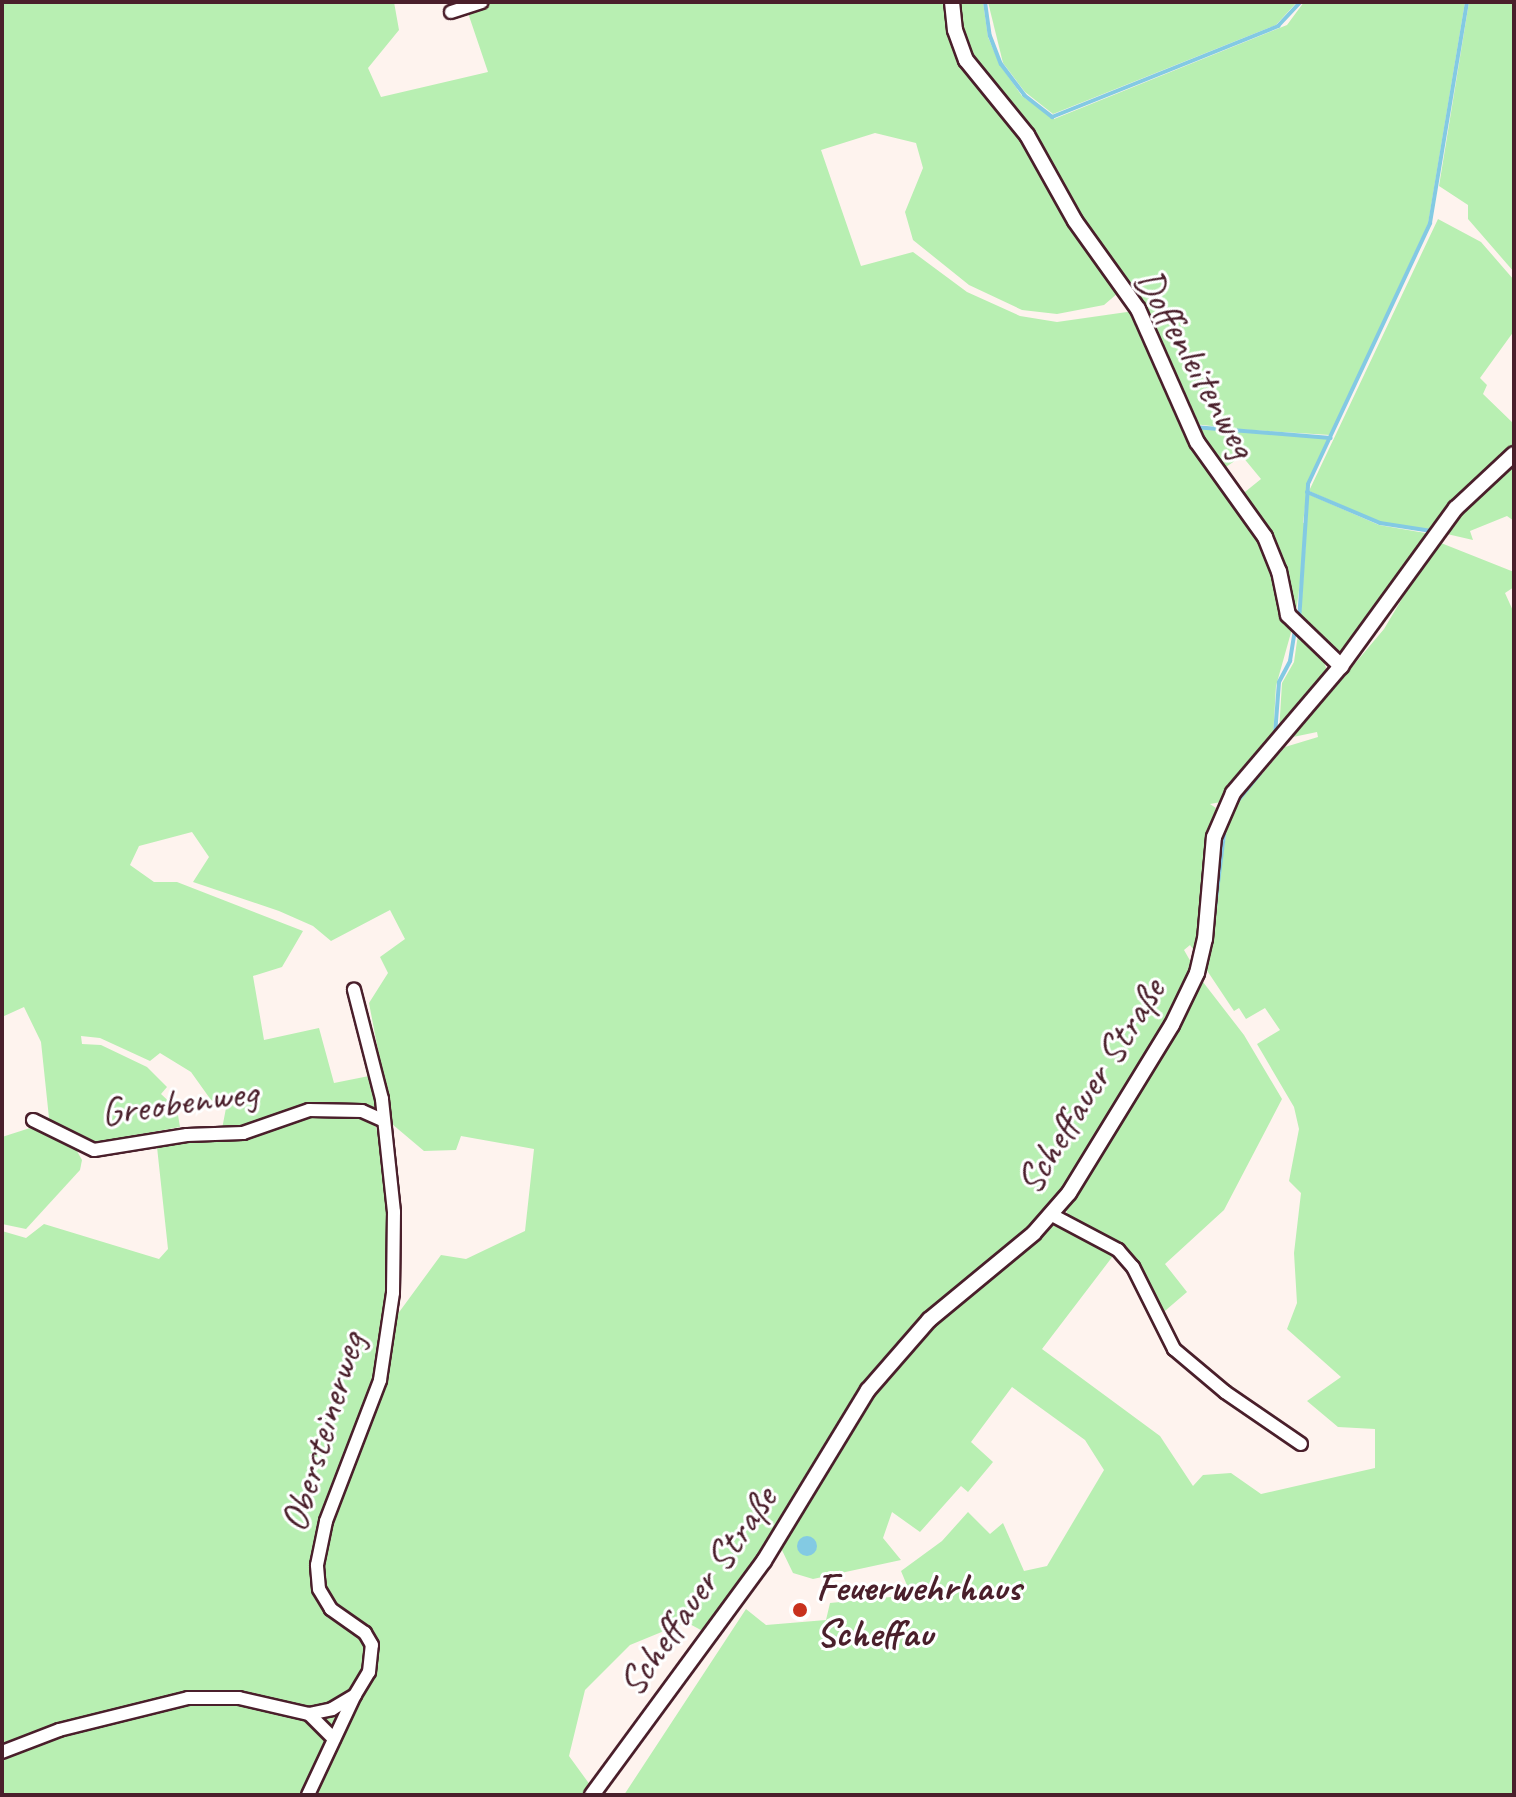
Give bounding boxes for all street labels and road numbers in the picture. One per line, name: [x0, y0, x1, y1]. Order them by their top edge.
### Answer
street label: Doffenleitenweg: [1125, 260, 1267, 466]
street label: Scheffauer Straße: [1004, 969, 1176, 1203]
street label: Greobenweg: [98, 1067, 260, 1137]
street label: Obersteinerweg: [269, 1327, 375, 1537]
street label: Scheffauer Straße: [607, 1476, 787, 1706]

